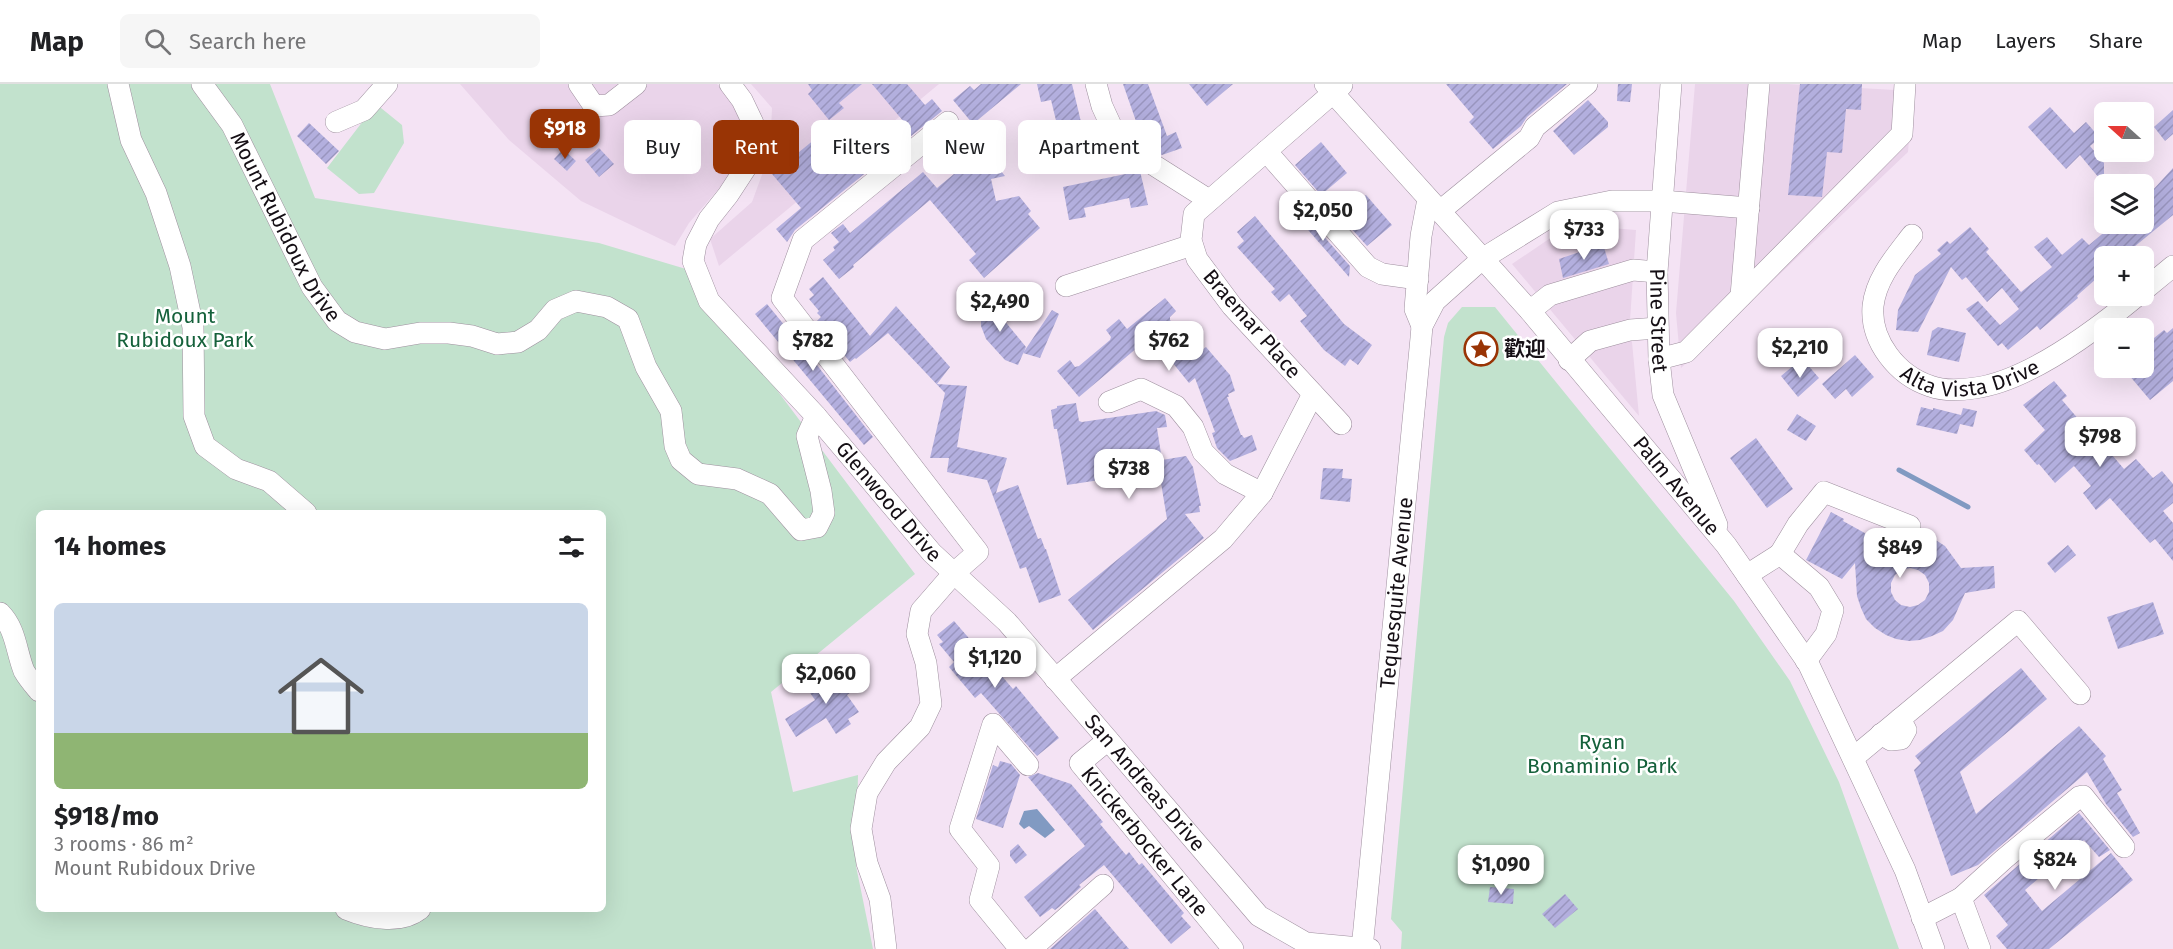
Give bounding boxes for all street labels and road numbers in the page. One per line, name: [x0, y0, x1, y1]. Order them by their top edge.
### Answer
street label: Mount Rubidoux Drive: [224, 128, 346, 327]
street label: Braemar Place: [1197, 264, 1307, 384]
street label: Pine Street: [1644, 268, 1673, 374]
street label: Alta Vista Drive: [1899, 346, 2043, 376]
street label: Palm Avenue: [1627, 431, 1726, 541]
street label: Glenwood Drive: [830, 436, 947, 568]
street label: Tequesquite Avenue: [1374, 496, 1419, 689]
street label: San Andreas Drive: [1079, 709, 1211, 857]
street label: Knickerbocker Lane: [1075, 761, 1214, 922]

